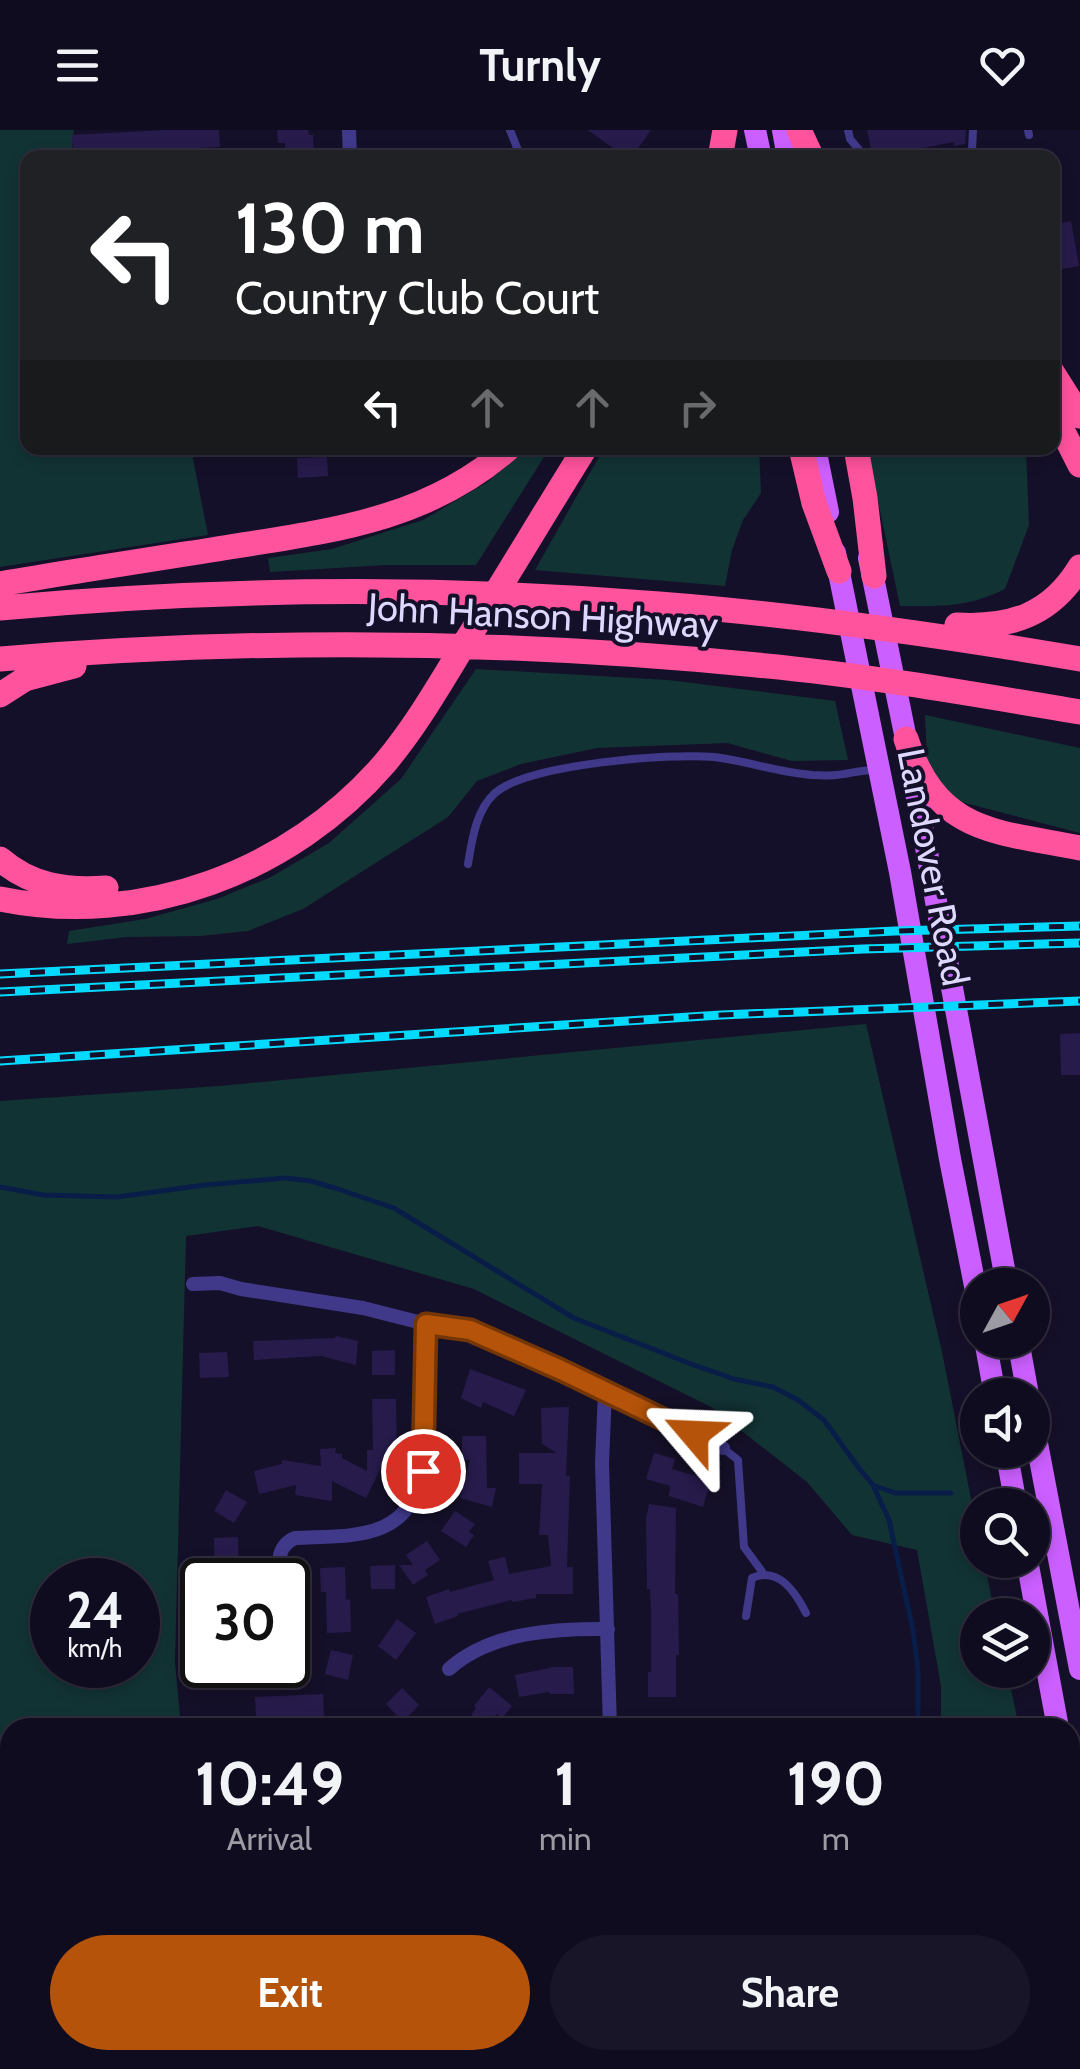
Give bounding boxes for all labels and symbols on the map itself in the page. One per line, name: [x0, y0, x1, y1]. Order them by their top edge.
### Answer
street label: John Hanson Highway: [366, 583, 719, 648]
street label: Landover Road: [887, 744, 980, 990]
north arrow: [960, 1268, 1050, 1358]
position arrow: [642, 1382, 746, 1486]
pin: [381, 1429, 466, 1514]
speed limit sign: 30: [180, 1558, 310, 1688]

